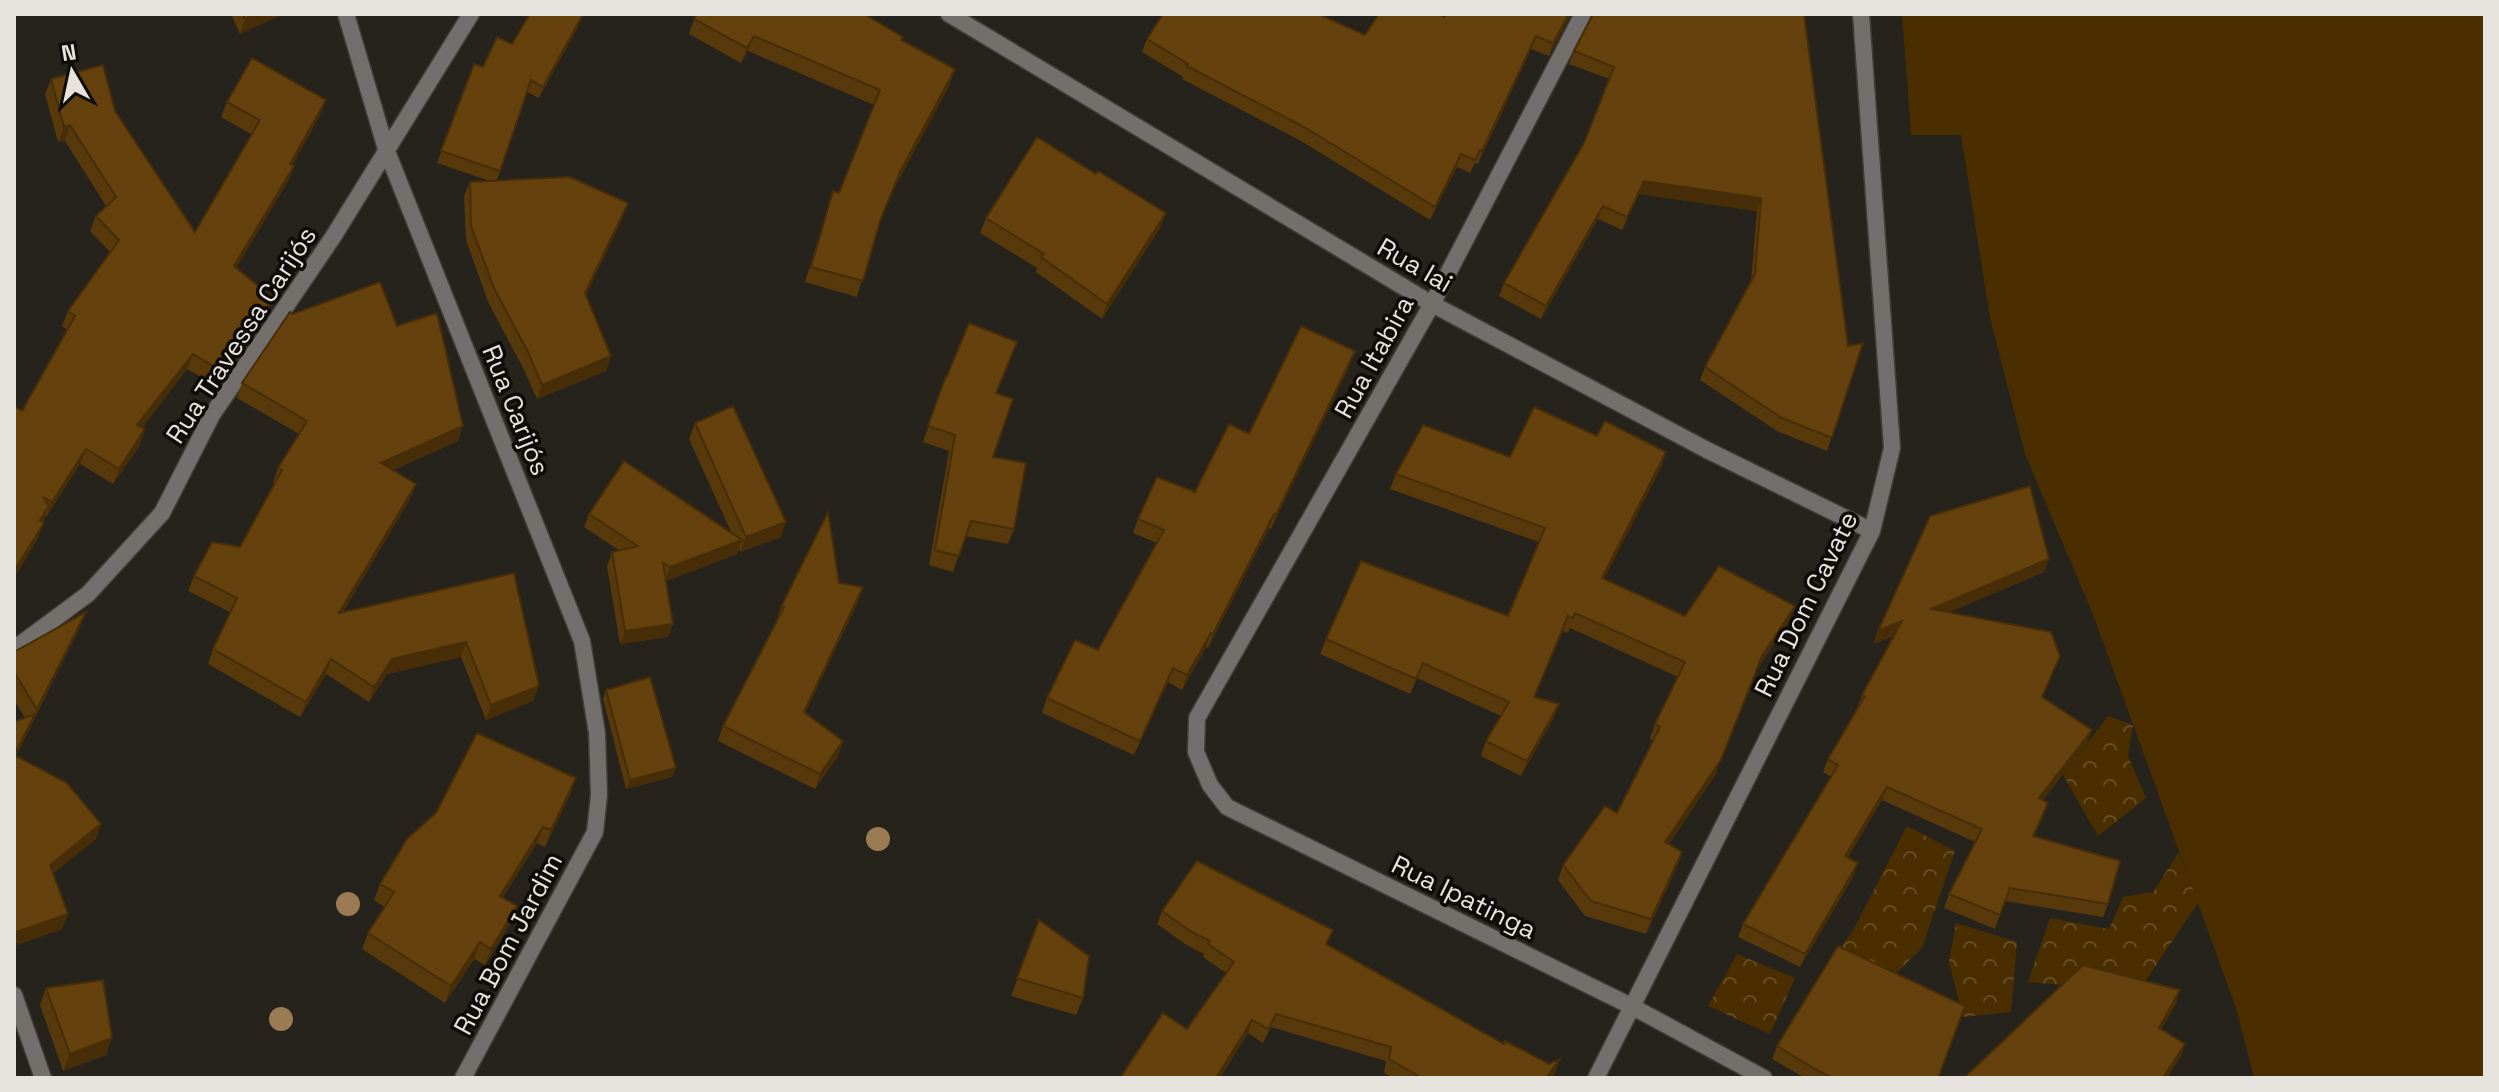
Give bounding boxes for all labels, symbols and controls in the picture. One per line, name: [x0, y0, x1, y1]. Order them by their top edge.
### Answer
north arrow: [32, 32, 112, 112]
text: N: [59, 37, 78, 67]
street label: Rua Travessa Carijós: [158, 220, 324, 450]
street label: Rua Iai: [1371, 230, 1459, 300]
street label: Rua Itabira: [1327, 290, 1422, 424]
street label: Rua Carijós: [474, 340, 558, 480]
street label: Rua Dom Cavate: [1746, 506, 1866, 702]
street label: Rua Bom Jardim: [446, 847, 570, 1041]
street label: Rua Ipatinga: [1386, 847, 1542, 947]

